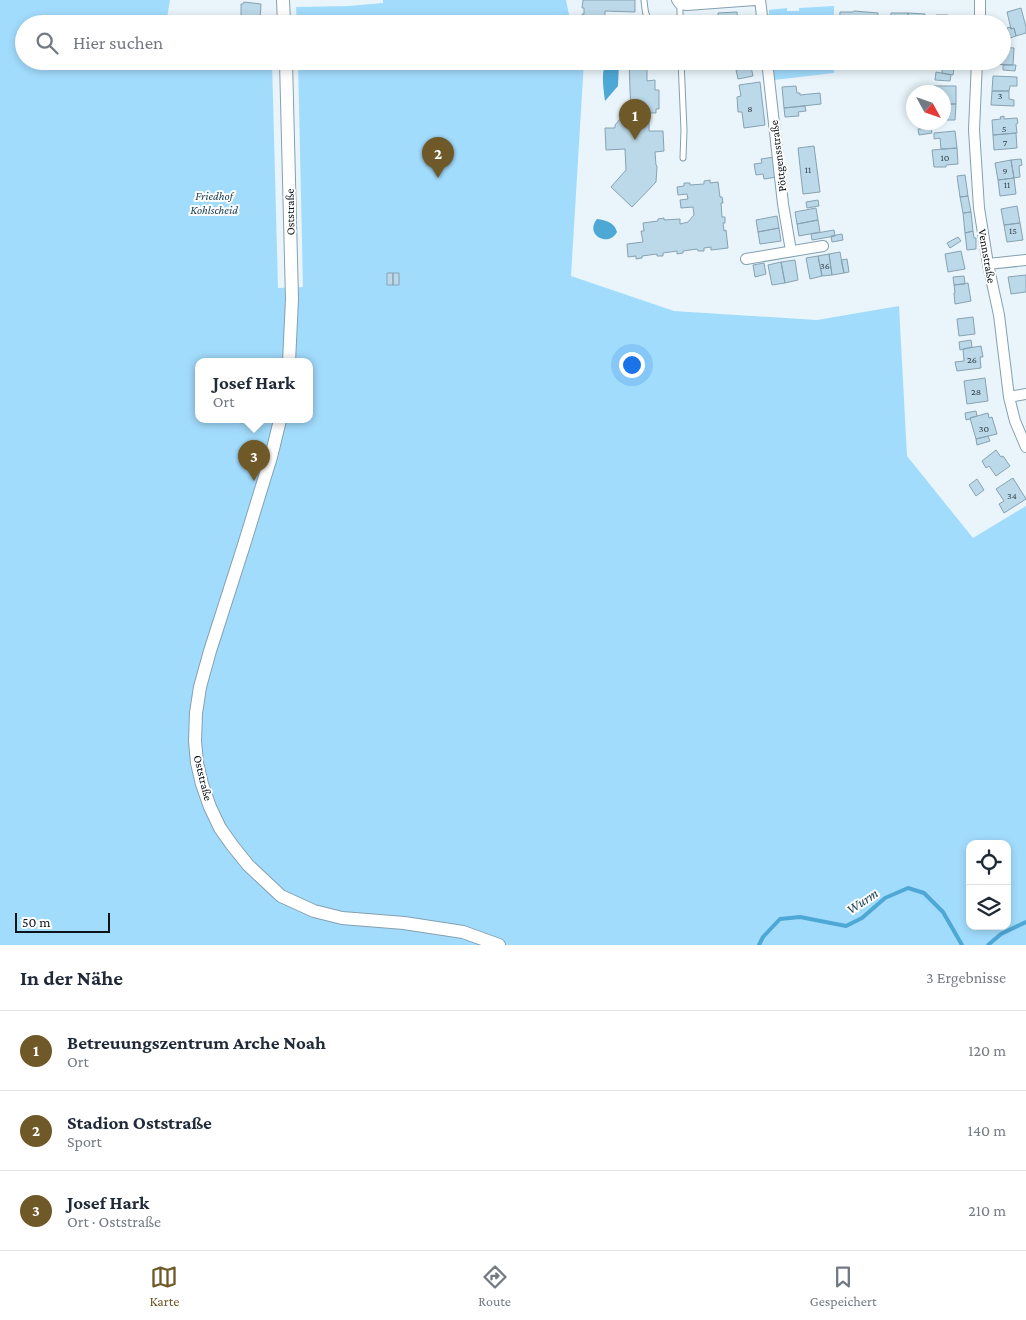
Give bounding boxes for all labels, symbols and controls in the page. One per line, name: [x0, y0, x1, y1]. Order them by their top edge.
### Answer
search box: [15, 15, 1011, 70]
icon: search: [33, 29, 61, 57]
text: Hier suchen: [73, 32, 163, 53]
north arrow: [906, 85, 951, 130]
house number: 3: [998, 90, 1003, 101]
pin: 1: [619, 99, 651, 140]
house number: 8: [747, 103, 753, 114]
street label: Pöttgensstraße: [767, 119, 789, 193]
house number: 5: [1002, 123, 1007, 134]
pin: 2: [422, 137, 454, 178]
house number: 7: [1003, 137, 1008, 148]
house number: 10: [941, 152, 950, 163]
house number: 11: [805, 164, 811, 175]
house number: 9: [1002, 165, 1008, 176]
house number: 11: [1004, 179, 1010, 190]
street label: Oststraße: [283, 188, 297, 236]
park label: Friedhof Kohlscheid: [190, 189, 238, 217]
house number: 15: [1009, 225, 1017, 236]
street label: Vennstraße: [975, 228, 999, 284]
house number: 36: [820, 260, 830, 271]
your location: [619, 352, 645, 378]
house number: 26: [967, 354, 977, 365]
popup: [195, 358, 313, 423]
text: Josef Hark: [213, 372, 295, 393]
house number: 28: [971, 386, 981, 397]
text: Ort: [213, 393, 235, 410]
house number: 30: [979, 423, 990, 434]
pin: 3: [238, 440, 270, 481]
house number: 34: [1007, 490, 1017, 501]
street label: Oststraße: [191, 754, 215, 802]
map controls: [966, 840, 1011, 930]
button: locate: [966, 840, 1011, 885]
water label: Wurm: [843, 885, 881, 917]
button: layers: [966, 885, 1011, 930]
scale bar: [15, 910, 110, 933]
text: 50 m: [22, 914, 50, 930]
text: In der Nähe: [20, 966, 123, 990]
text: 3 Ergebnisse: [926, 969, 1006, 986]
text: Betreuungszentrum Arche Noah: [67, 1032, 326, 1053]
text: 1: [33, 1042, 39, 1059]
text: 120 m: [968, 1042, 1006, 1059]
text: Ort: [67, 1053, 89, 1070]
text: Stadion Oststraße: [67, 1112, 212, 1133]
text: 2: [32, 1122, 40, 1139]
text: 140 m: [968, 1122, 1006, 1139]
text: Sport: [67, 1133, 102, 1150]
text: Josef Hark: [67, 1192, 149, 1213]
text: 3: [32, 1202, 40, 1219]
text: 210 m: [968, 1202, 1006, 1219]
text: Ort · Oststraße: [67, 1213, 161, 1230]
tab: Karte: [149, 1263, 179, 1309]
tab: Route: [478, 1263, 511, 1309]
tab: Gespeichert: [810, 1263, 877, 1309]

